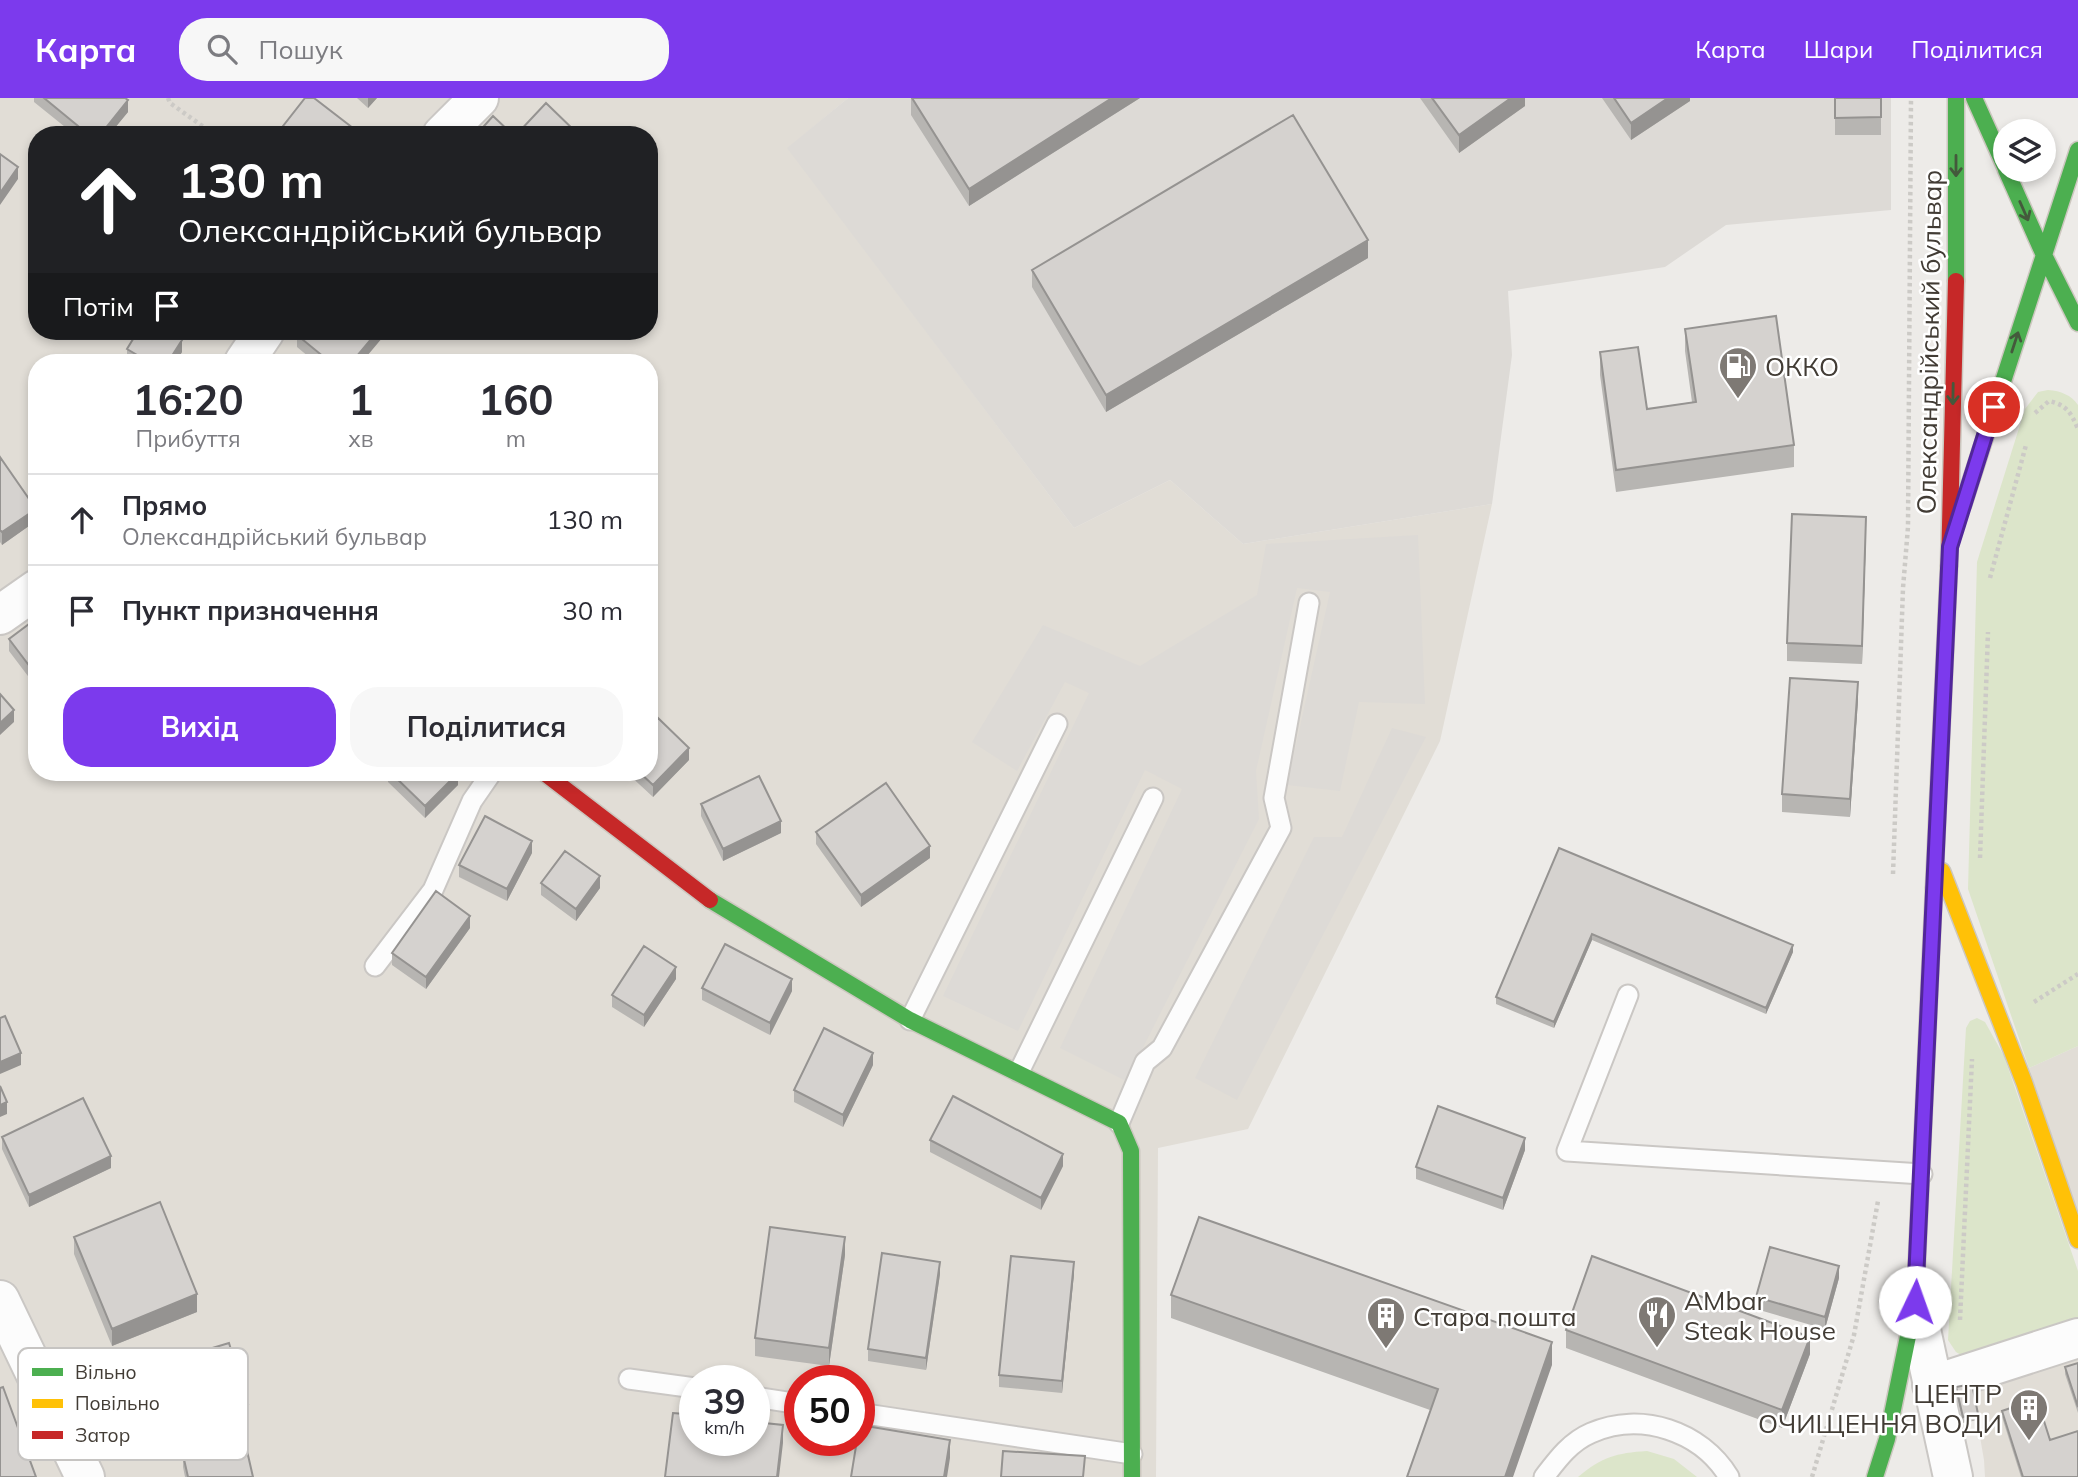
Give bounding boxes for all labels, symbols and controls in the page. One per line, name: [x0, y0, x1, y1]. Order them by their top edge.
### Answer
search box: [179, 18, 669, 81]
text: Карта: [35, 29, 137, 70]
icon: search: [203, 30, 241, 68]
text: Пошук: [259, 33, 343, 66]
text: Карта: [1695, 34, 1766, 64]
text: Шари: [1804, 34, 1873, 64]
text: Поділитися: [1911, 34, 2043, 64]
map controls: [1993, 119, 2056, 182]
button: layers: [1993, 119, 2056, 182]
text: 130 m: [178, 149, 324, 210]
icon: ahead: [63, 154, 154, 245]
one-way arrow: [1949, 154, 1963, 177]
street label: Олександрійський бульвар: [1909, 169, 1949, 515]
one-way arrow: [2018, 200, 2031, 222]
text: Олександрійський бульвар: [178, 210, 602, 250]
icon: arrive: [148, 287, 186, 325]
text: Потім: [63, 290, 134, 323]
one-way arrow: [2009, 331, 2022, 353]
fuel station icon: ОККО: [1717, 345, 1759, 400]
place label: ОККО: [1765, 350, 1839, 383]
text: 16:20: [132, 373, 244, 426]
text: 1: [348, 373, 373, 426]
text: 160: [478, 373, 554, 426]
pin: [1964, 377, 2024, 437]
one-way arrow: [1947, 382, 1960, 405]
icon: arrive: [1975, 388, 2013, 426]
text: Прибуття: [136, 424, 241, 453]
text: хв: [348, 424, 373, 453]
text: m: [506, 424, 526, 453]
text: Прямо: [122, 489, 207, 522]
icon: ahead: [63, 501, 101, 539]
text: 130 m: [547, 503, 623, 536]
text: Олександрійський бульвар: [122, 522, 427, 551]
icon: arrive: [63, 592, 101, 630]
text: Пункт призначення: [122, 594, 379, 627]
text: 30 m: [562, 594, 623, 627]
button: Вихід: [63, 687, 336, 767]
button: Поділитися: [350, 687, 623, 767]
position arrow: [1878, 1265, 1952, 1339]
place label: AMbar Steak House: [1684, 1284, 1836, 1347]
restaurant icon: AMbar Steak House: [1636, 1294, 1678, 1349]
building icon: Стара пошта: [1365, 1295, 1407, 1350]
place label: Стара пошта: [1413, 1300, 1577, 1333]
legend: [18, 1348, 248, 1460]
text: Вільно: [75, 1360, 137, 1384]
speed limit sign: 50: [784, 1365, 875, 1456]
place label: ЦЕНТР ОЧИЩЕННЯ ВОДИ: [1758, 1377, 2002, 1440]
text: 39: [703, 1379, 746, 1423]
building icon: ЦЕНТР ОЧИЩЕННЯ ВОДИ: [2008, 1387, 2050, 1442]
text: Повільно: [75, 1391, 160, 1415]
text: km/h: [704, 1416, 745, 1439]
text: Затор: [75, 1423, 130, 1447]

